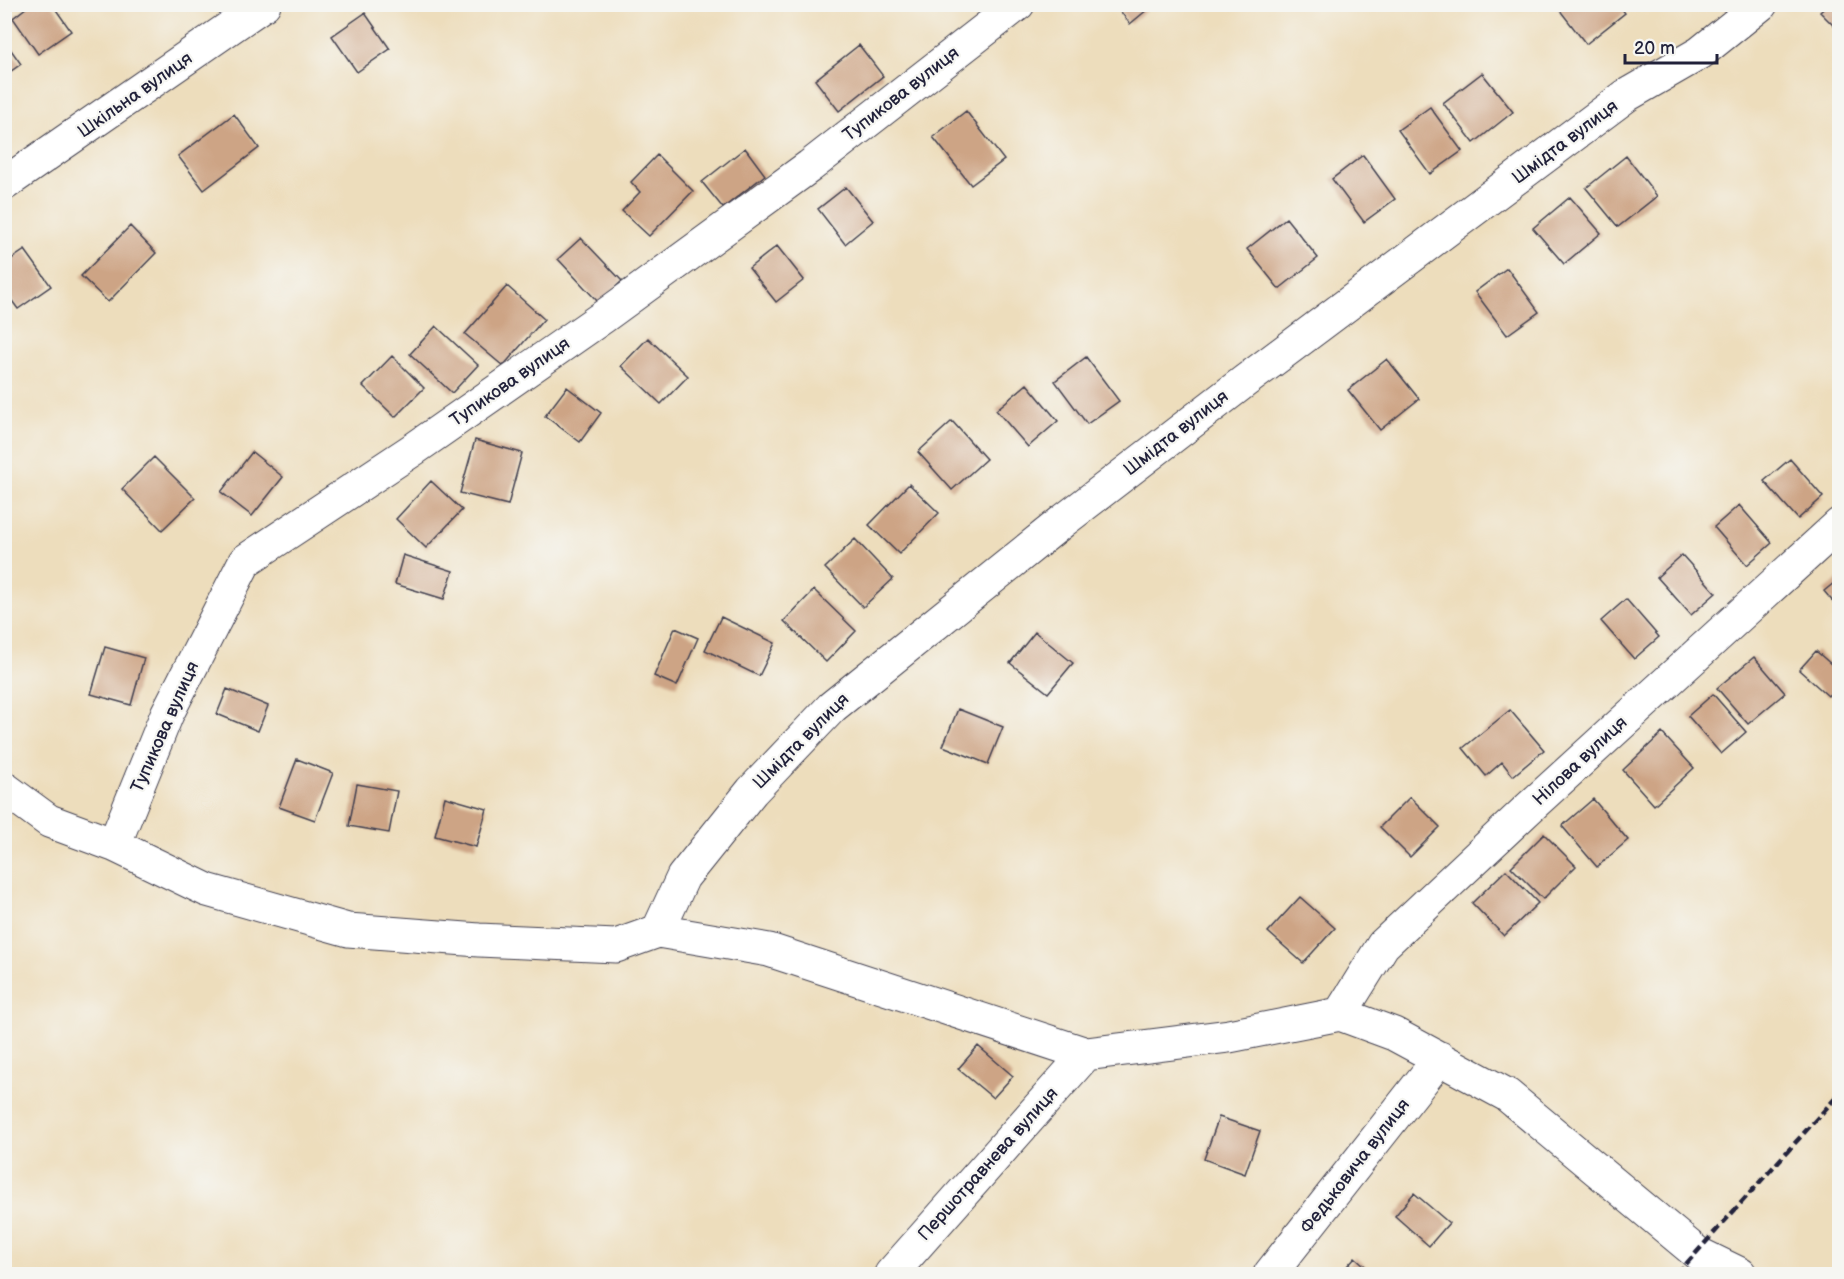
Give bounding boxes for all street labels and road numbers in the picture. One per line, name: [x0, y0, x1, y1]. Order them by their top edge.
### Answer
street label: Тупикова вулиця: [839, 42, 963, 146]
street label: Шкільна вулиця: [74, 48, 196, 142]
street label: Шмідта вулиця: [1508, 95, 1622, 189]
street label: Тупикова вулиця: [446, 333, 574, 431]
street label: Шмідта вулиця: [1120, 386, 1232, 480]
street label: Тупикова вулиця: [127, 658, 203, 796]
street label: Шмідта вулиця: [749, 689, 853, 793]
street label: Нілова вулиця: [1529, 712, 1631, 810]
street label: Першотравнева вулиця: [914, 1083, 1062, 1245]
street label: Федьковича вулиця: [1296, 1094, 1414, 1238]

